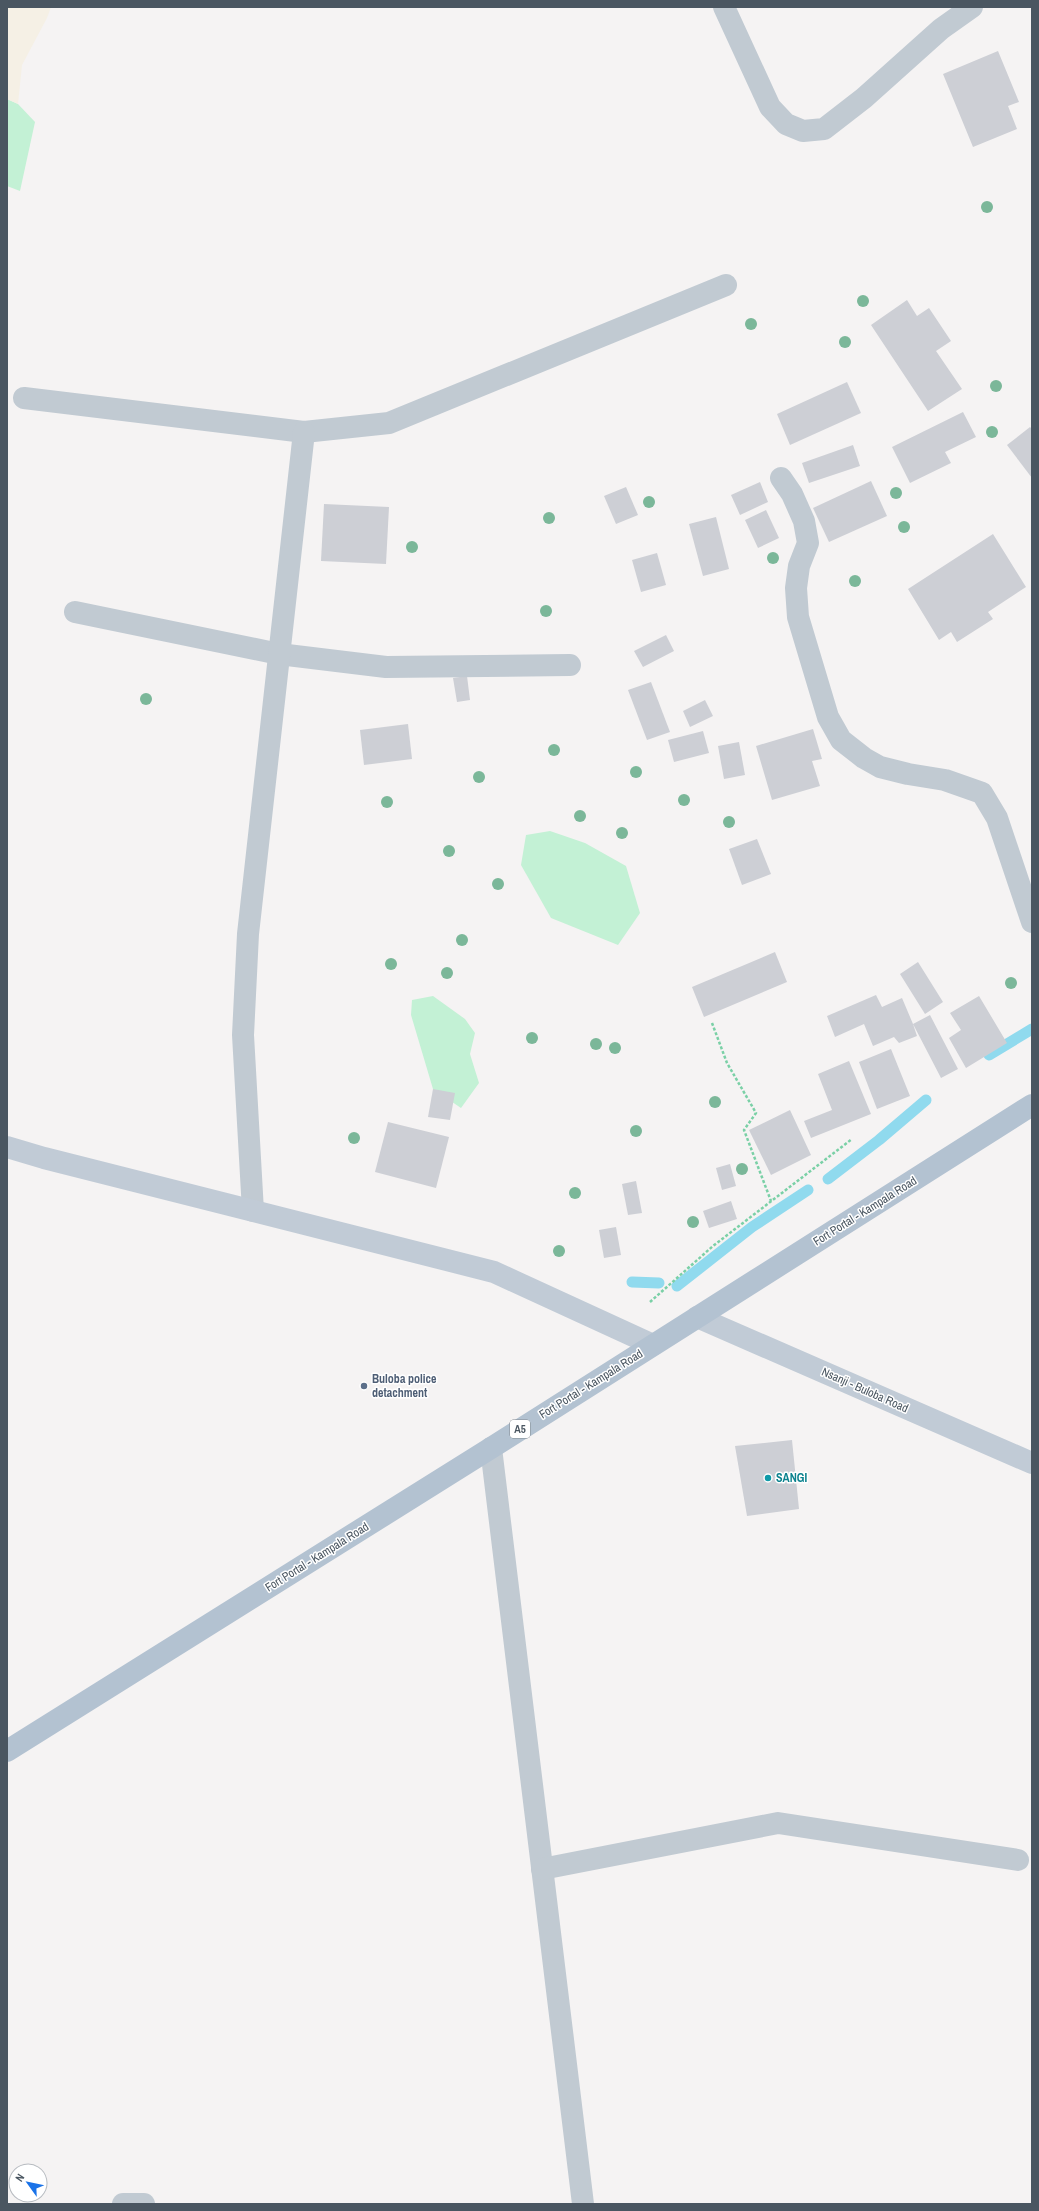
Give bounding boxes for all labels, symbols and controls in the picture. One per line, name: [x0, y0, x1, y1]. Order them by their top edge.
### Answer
street label: Fort Portal - Kampala Road: [810, 1173, 920, 1249]
street label: Fort Portal - Kampala Road: [536, 1346, 646, 1422]
street label: Nsanji - Buloba Road: [819, 1364, 911, 1416]
place label: Buloba police detachment: [372, 1371, 437, 1401]
marker: Buloba police detachment: [359, 1381, 369, 1391]
road number: A5: [510, 1420, 530, 1438]
place label: SANGI: [776, 1470, 807, 1486]
marker: SANGI: [763, 1473, 773, 1483]
street label: Fort Portal - Kampala Road: [262, 1519, 372, 1595]
north arrow: [8, 2163, 48, 2203]
text: N: [12, 2171, 27, 2184]

